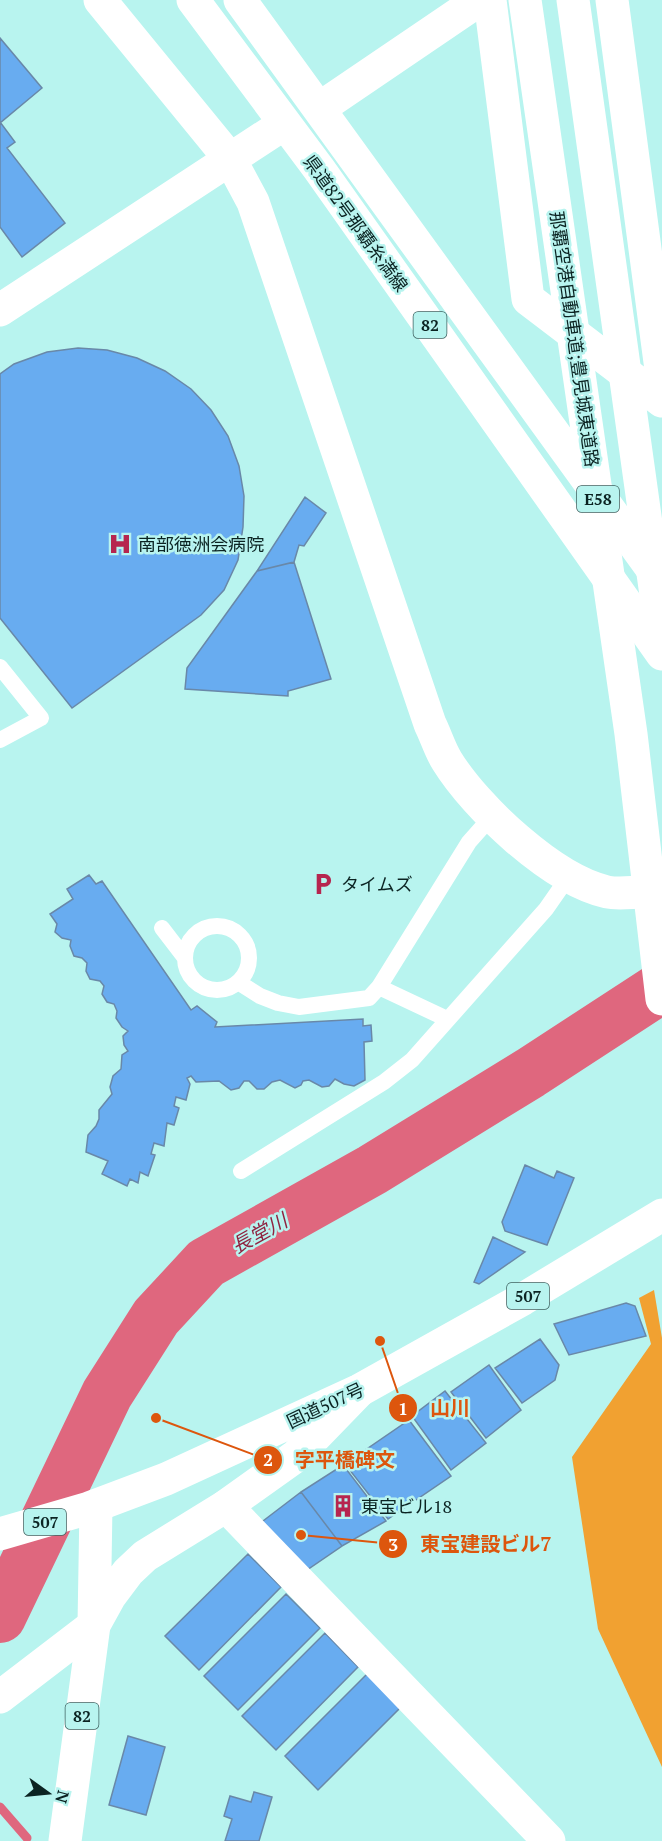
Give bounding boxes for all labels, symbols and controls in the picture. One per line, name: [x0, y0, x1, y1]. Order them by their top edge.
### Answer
street label: 県道82号那覇糸満線: [298, 150, 414, 296]
street label: 那覇空港自動車道;豊見城東道路: [545, 210, 605, 468]
road number: 82: [414, 312, 446, 338]
road number: E58: [577, 486, 619, 512]
hospital icon: 南部徳洲会病院: [107, 531, 133, 557]
place label: 南部徳洲会病院: [138, 532, 264, 556]
parking icon: タイムズ: [310, 871, 336, 897]
place label: タイムズ: [341, 872, 413, 896]
water label: 長堂川: [226, 1206, 294, 1259]
road number: 507: [507, 1283, 549, 1309]
street label: 国道507号: [282, 1377, 368, 1433]
callout: 山川: [388, 1389, 482, 1427]
text: 山川: [430, 1394, 470, 1421]
text: 1: [398, 1396, 408, 1420]
callout: 字平橋碑文: [253, 1441, 407, 1479]
text: 字平橋碑文: [295, 1446, 395, 1473]
text: 2: [263, 1447, 273, 1471]
building icon: 東宝ビル18: [330, 1493, 356, 1519]
place label: 東宝ビル18: [361, 1494, 452, 1518]
road number: 507: [24, 1509, 66, 1535]
callout: 東宝建設ビル7: [378, 1525, 563, 1563]
text: 東宝建設ビル7: [420, 1530, 552, 1557]
text: 3: [388, 1532, 398, 1556]
road number: 82: [66, 1703, 98, 1729]
north arrow: [18, 1763, 78, 1823]
text: N: [50, 1788, 75, 1806]

